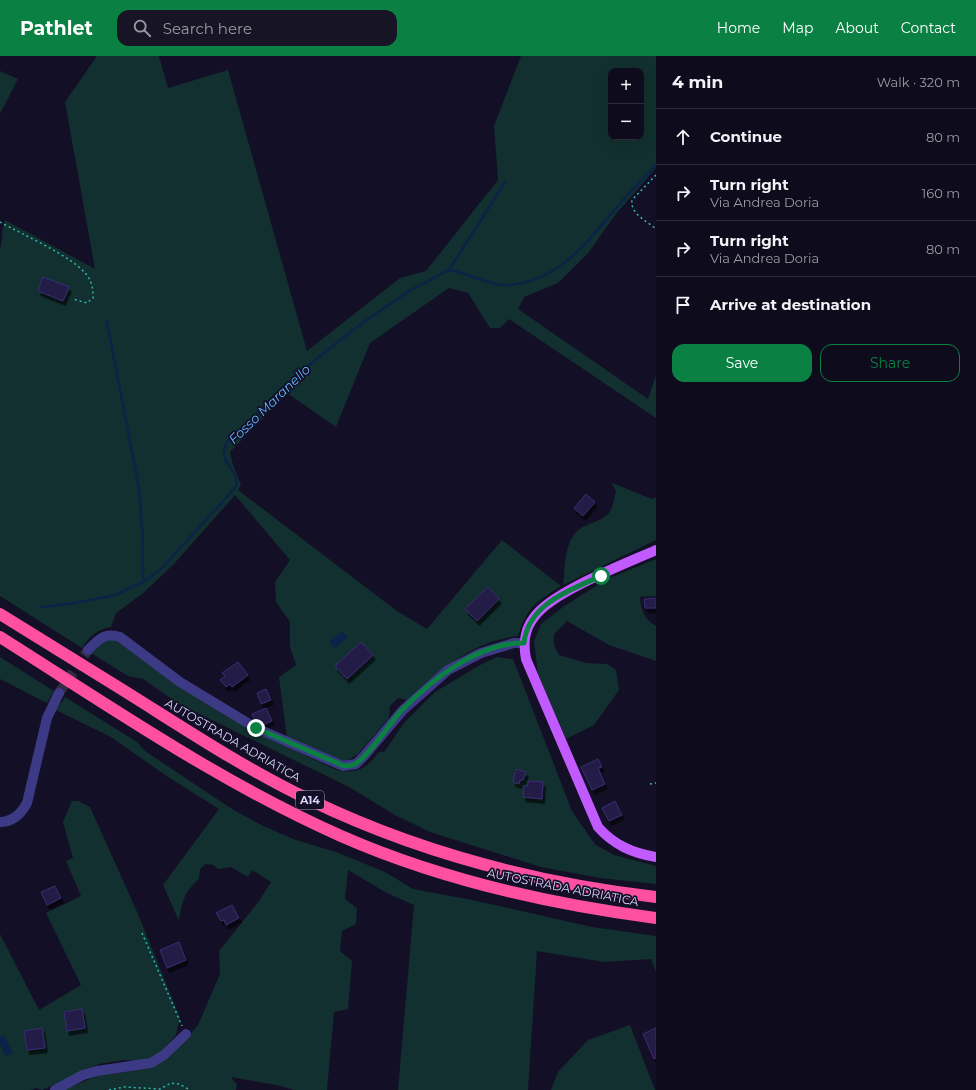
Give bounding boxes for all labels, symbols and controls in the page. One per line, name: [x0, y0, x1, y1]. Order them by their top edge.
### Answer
search box: [117, 10, 397, 46]
text: Pathlet: [20, 17, 93, 40]
icon: search: [131, 17, 153, 39]
text: Search here: [163, 19, 252, 38]
text: Home: [717, 19, 760, 37]
text: Map: [782, 19, 813, 37]
text: About: [835, 19, 879, 37]
text: Contact: [901, 19, 956, 37]
map controls: [608, 68, 644, 140]
button: +: [608, 68, 644, 104]
text: 4 min: [672, 72, 723, 92]
text: Walk · 320 m: [877, 74, 960, 90]
button: −: [608, 104, 644, 140]
icon: ahead: [672, 126, 694, 148]
text: Continue: [710, 127, 782, 146]
text: 80 m: [926, 129, 960, 145]
text: Turn right: [710, 175, 789, 194]
icon: right: [672, 182, 694, 204]
text: 160 m: [922, 185, 960, 201]
text: Via Andrea Doria: [710, 194, 819, 210]
text: Turn right: [710, 231, 789, 250]
icon: right: [672, 238, 694, 260]
text: 80 m: [926, 241, 960, 257]
text: Via Andrea Doria: [710, 250, 819, 266]
icon: arrive: [672, 294, 694, 316]
text: Arrive at destination: [710, 295, 871, 314]
button: Save: [672, 344, 812, 382]
button: Share: [820, 344, 960, 382]
water label: Fosso Maranello: [225, 361, 313, 447]
route start: [592, 567, 610, 585]
street label: AUTOSTRADA ADRIATICA: [163, 695, 304, 785]
route end: [247, 719, 265, 737]
road number: A14: [296, 791, 324, 809]
street label: AUTOSTRADA ADRIATICA: [486, 865, 640, 909]

